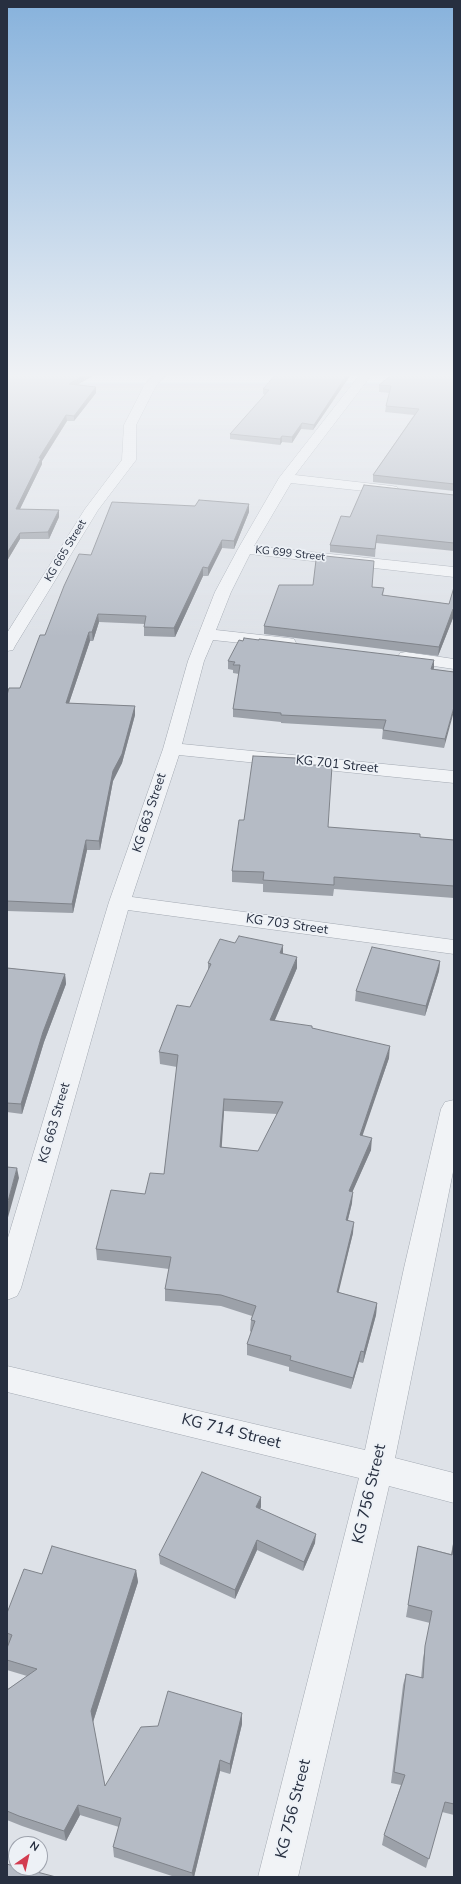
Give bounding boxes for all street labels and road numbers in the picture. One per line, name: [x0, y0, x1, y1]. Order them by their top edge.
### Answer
street label: KG 665 Street: [42, 518, 90, 584]
street label: KG 699 Street: [254, 544, 326, 564]
street label: KG 701 Street: [295, 753, 379, 777]
street label: KG 663 Street: [130, 771, 170, 855]
street label: KG 703 Street: [245, 912, 329, 938]
street label: KG 663 Street: [36, 1081, 74, 1165]
street label: KG 714 Street: [179, 1410, 283, 1454]
street label: KG 756 Street: [349, 1442, 391, 1546]
street label: KG 756 Street: [272, 1757, 316, 1861]

